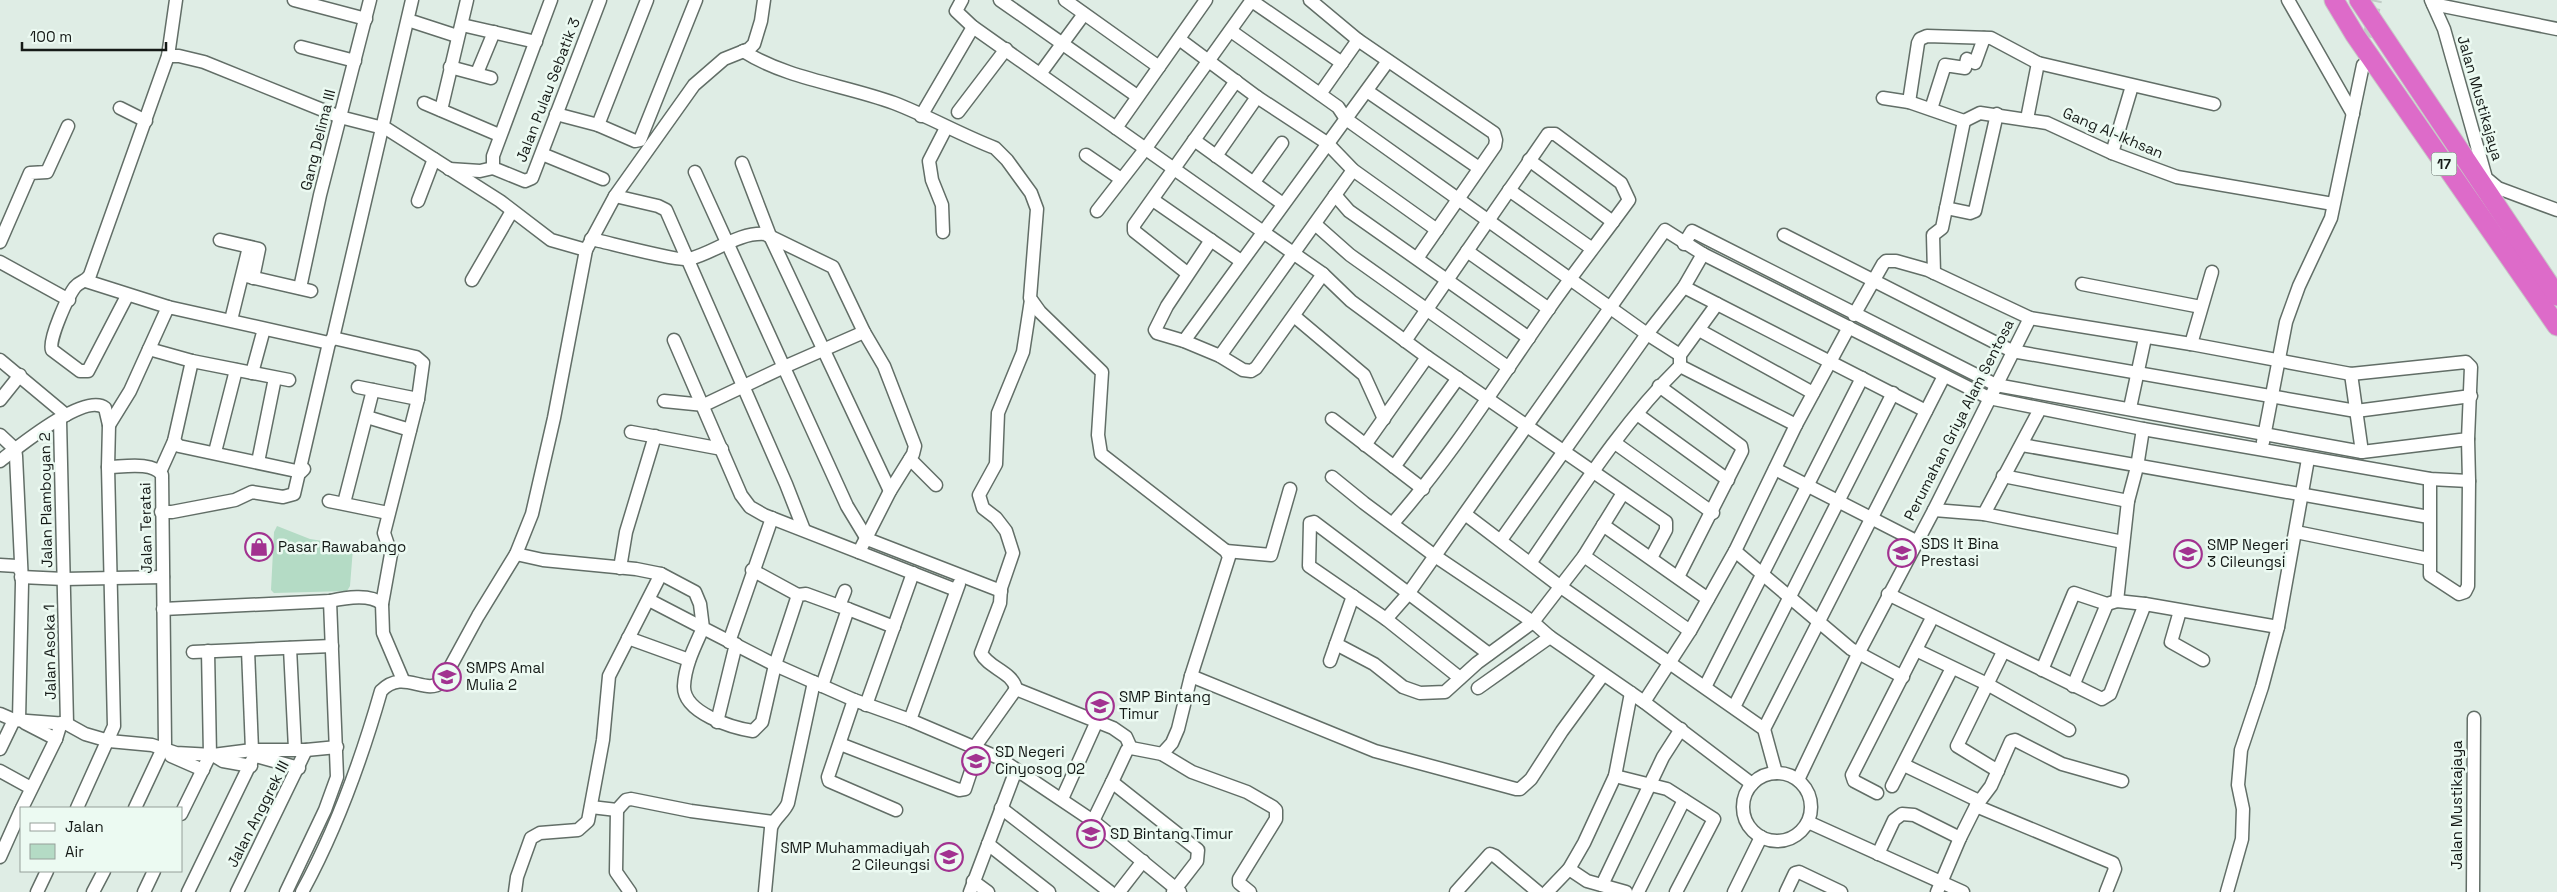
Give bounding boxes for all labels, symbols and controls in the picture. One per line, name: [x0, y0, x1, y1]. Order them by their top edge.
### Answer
street label: Jalan Pulau Sebatik 3: [511, 15, 584, 165]
scale bar: [22, 20, 166, 52]
text: 100 m: [30, 27, 72, 46]
street label: Jalan Mustikajaya: [2454, 33, 2508, 163]
street label: Gang Delima III: [296, 87, 339, 193]
street label: Gang Al-Ikhsan: [2060, 103, 2166, 162]
road number: 17: [2432, 152, 2456, 175]
street label: Perumahan Griya Alam Sentosa: [1899, 316, 2018, 524]
street label: Jalan Plamboyan 2: [35, 432, 56, 568]
street label: Jalan Teratai: [135, 482, 156, 574]
shop icon: Pasar Rawabango: [244, 532, 274, 562]
place label: SDS It Bina Prestasi: [1921, 534, 1999, 570]
place label: SMP Negeri 3 Cileungsi: [2207, 535, 2289, 571]
place label: Pasar Rawabango: [278, 537, 406, 556]
school or university icon: SDS It Bina Prestasi: [1887, 538, 1917, 568]
school or university icon: SMP Negeri 3 Cileungsi: [2173, 539, 2203, 569]
street label: Jalan Asoka 1: [39, 604, 60, 700]
place label: SMPS Amal Mulia 2: [466, 658, 545, 694]
school or university icon: SMPS Amal Mulia 2: [432, 662, 462, 692]
place label: SMP Bintang Timur: [1119, 687, 1211, 723]
school or university icon: SMP Bintang Timur: [1085, 691, 1115, 721]
street label: Jalan Mustikajaya: [2447, 740, 2466, 870]
place label: SD Negeri Cinyosog 02: [995, 742, 1085, 778]
school or university icon: SD Negeri Cinyosog 02: [961, 746, 991, 776]
street label: Jalan Anggrek III: [222, 757, 293, 870]
legend: [20, 807, 182, 872]
text: Jalan: [65, 817, 104, 836]
school or university icon: SD Bintang Timur: [1076, 819, 1106, 849]
place label: SD Bintang Timur: [1110, 824, 1234, 843]
place label: SMP Muhammadiyah 2 Cileungsi: [780, 838, 930, 874]
text: Air: [65, 842, 84, 861]
school or university icon: SMP Muhammadiyah 2 Cileungsi: [934, 842, 964, 872]

